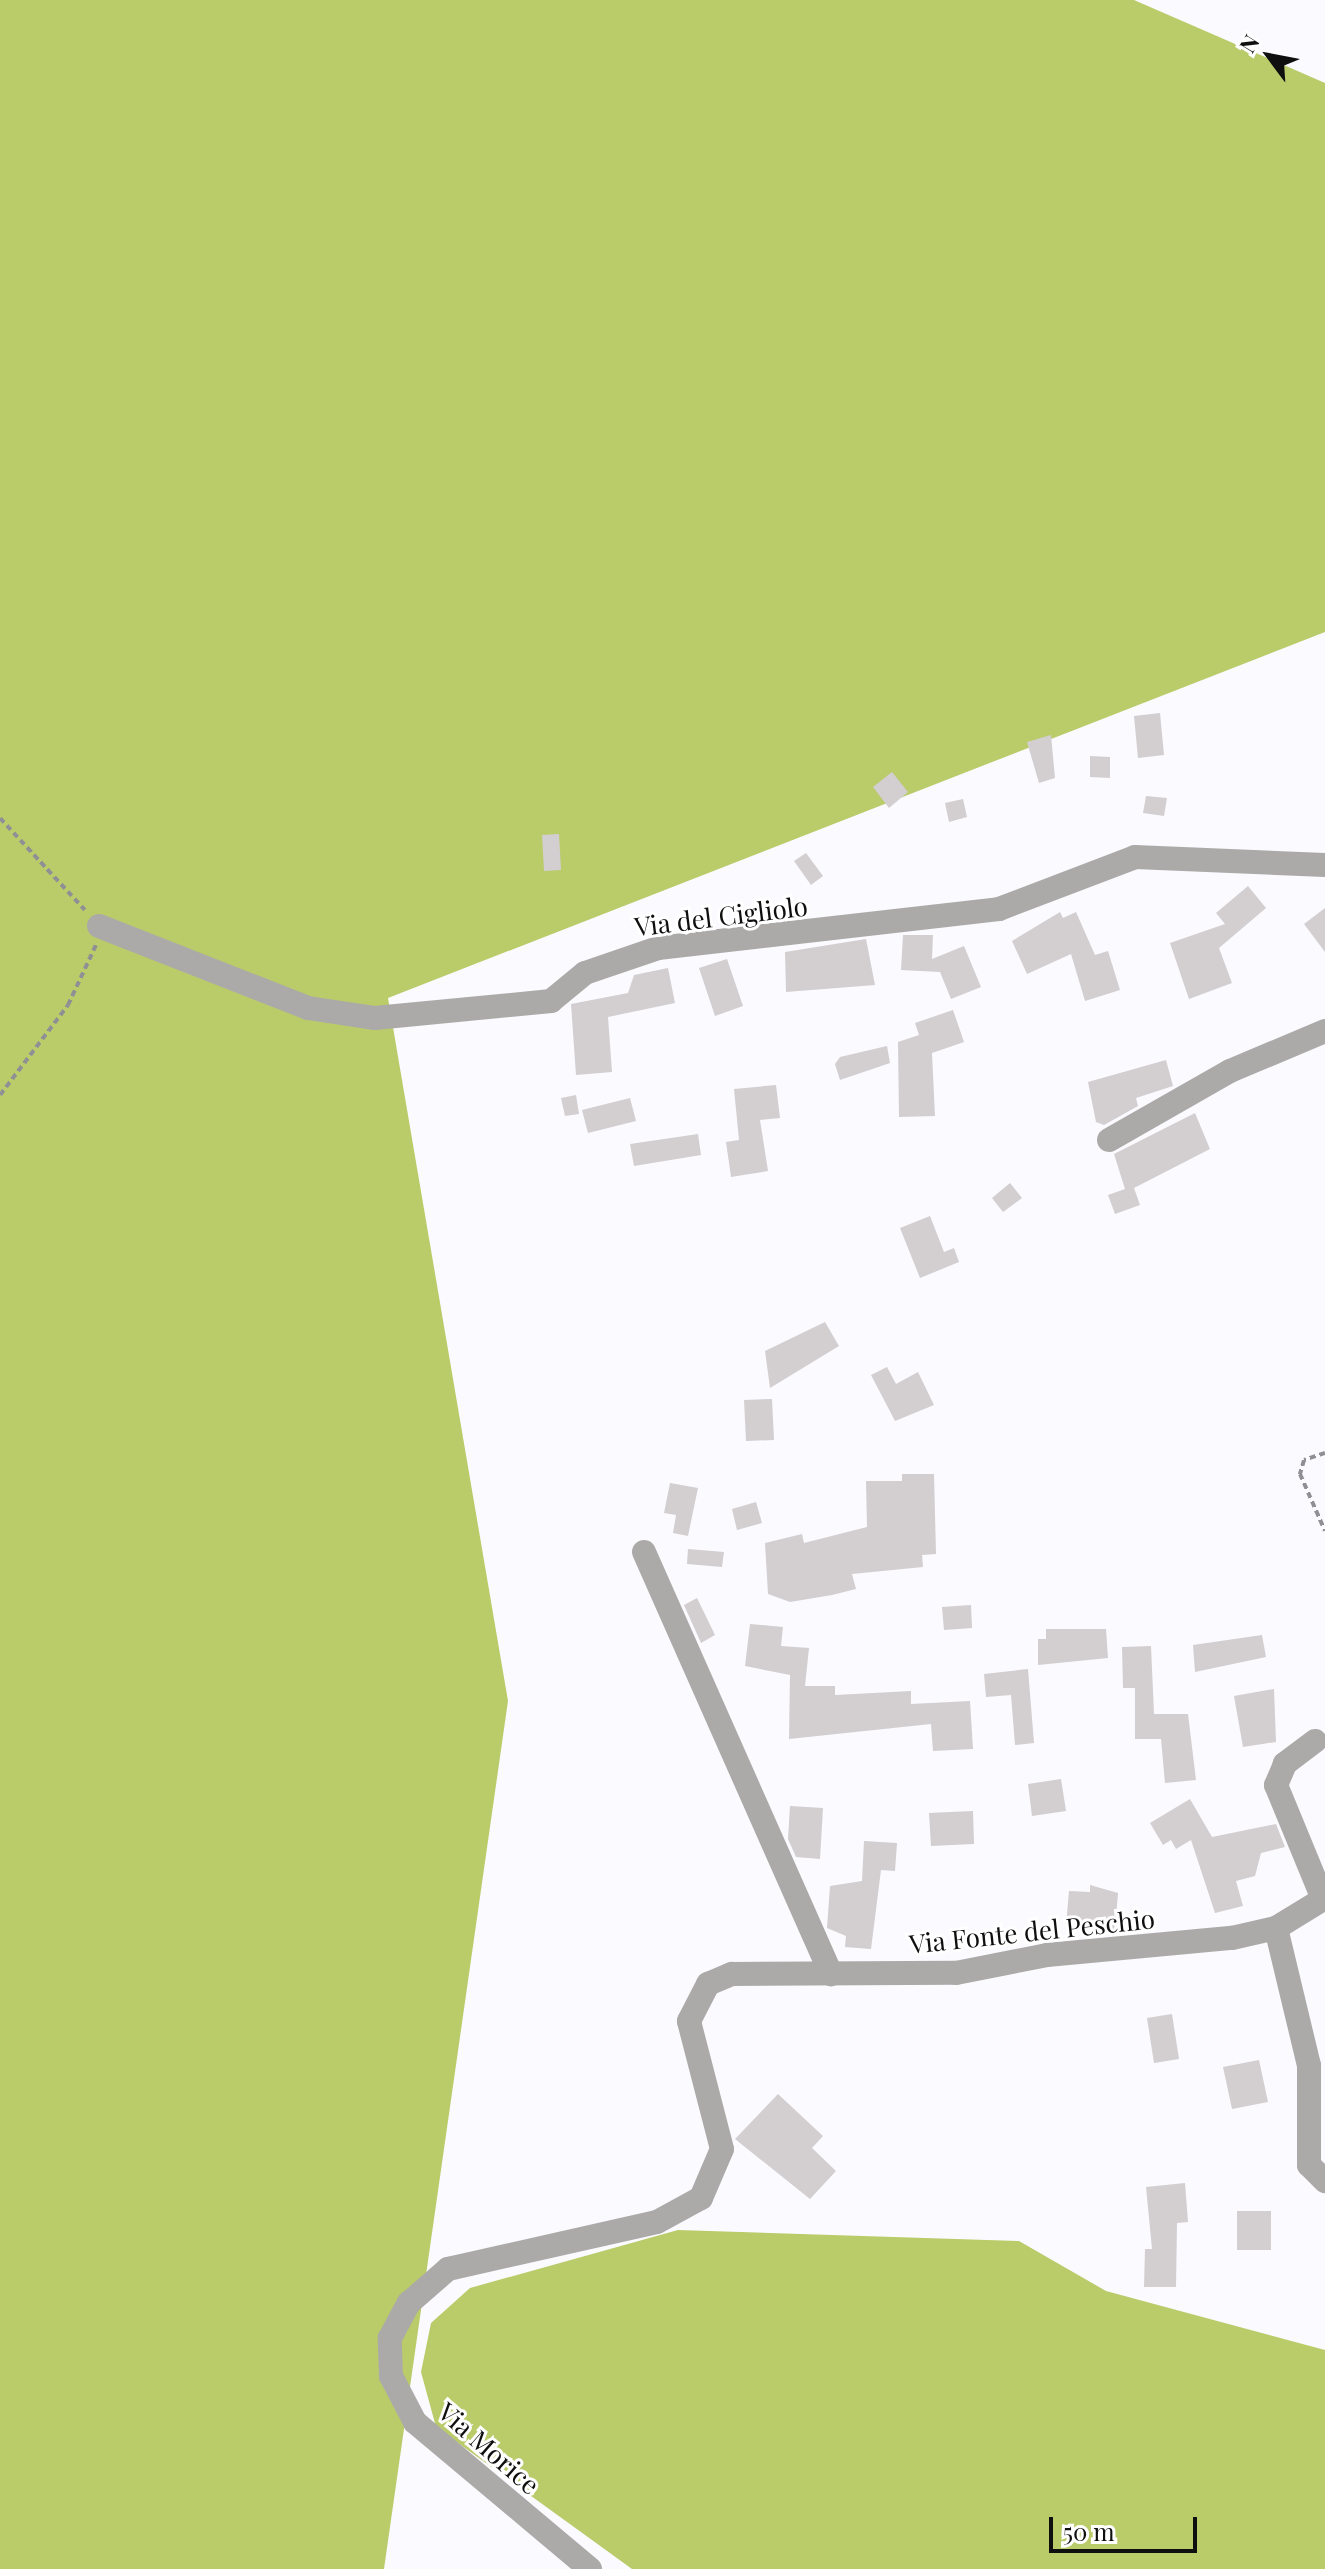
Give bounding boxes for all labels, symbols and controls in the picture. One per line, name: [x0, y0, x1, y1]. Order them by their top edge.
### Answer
north arrow: [1229, 16, 1309, 96]
text: N: [1232, 29, 1266, 58]
street label: Via del Cigliolo: [632, 890, 810, 942]
street label: Via Fonte del Peschio: [907, 1903, 1157, 1959]
street label: Via Morice: [432, 2396, 546, 2500]
scale bar: [1053, 2501, 1201, 2551]
text: 50 m: [1063, 2515, 1115, 2547]

